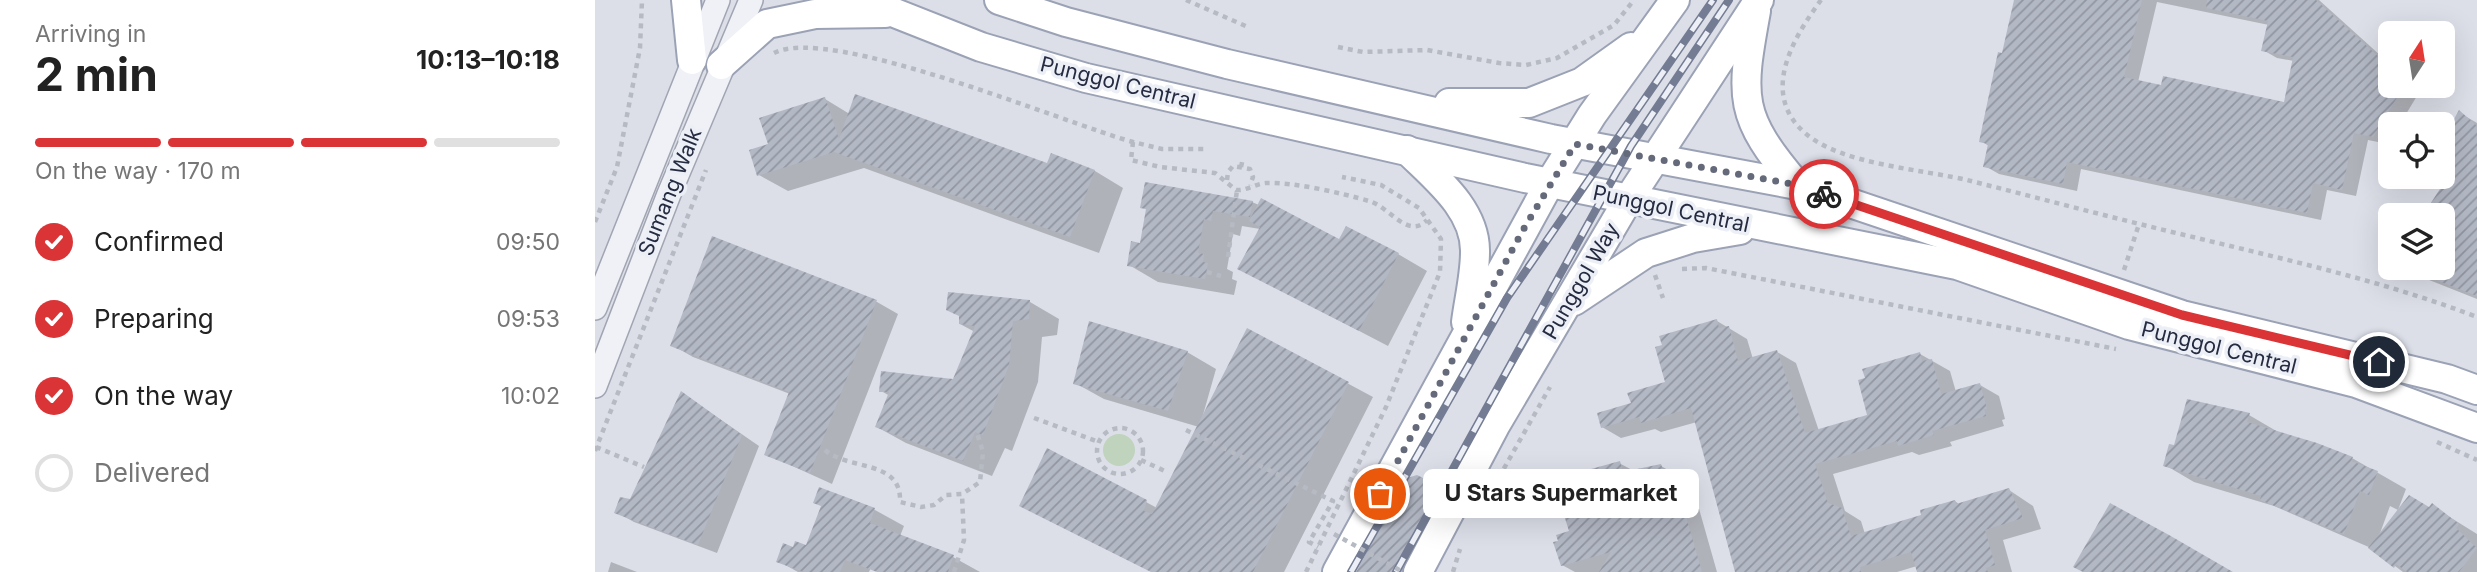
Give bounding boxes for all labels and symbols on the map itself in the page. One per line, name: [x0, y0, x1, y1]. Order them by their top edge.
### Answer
north arrow: [2378, 21, 2455, 98]
street label: Punggol Central: [1038, 51, 1198, 114]
street label: Sumang Walk: [633, 124, 707, 259]
courier: [1789, 159, 1859, 229]
street label: Punggol Central: [1591, 180, 1752, 237]
street label: Punggol Way: [1537, 218, 1624, 344]
street label: Punggol Central: [2139, 316, 2299, 379]
pin: [2349, 332, 2409, 392]
pin: [1350, 464, 1410, 524]
callout: U Stars Supermarket: [1422, 470, 1699, 518]

